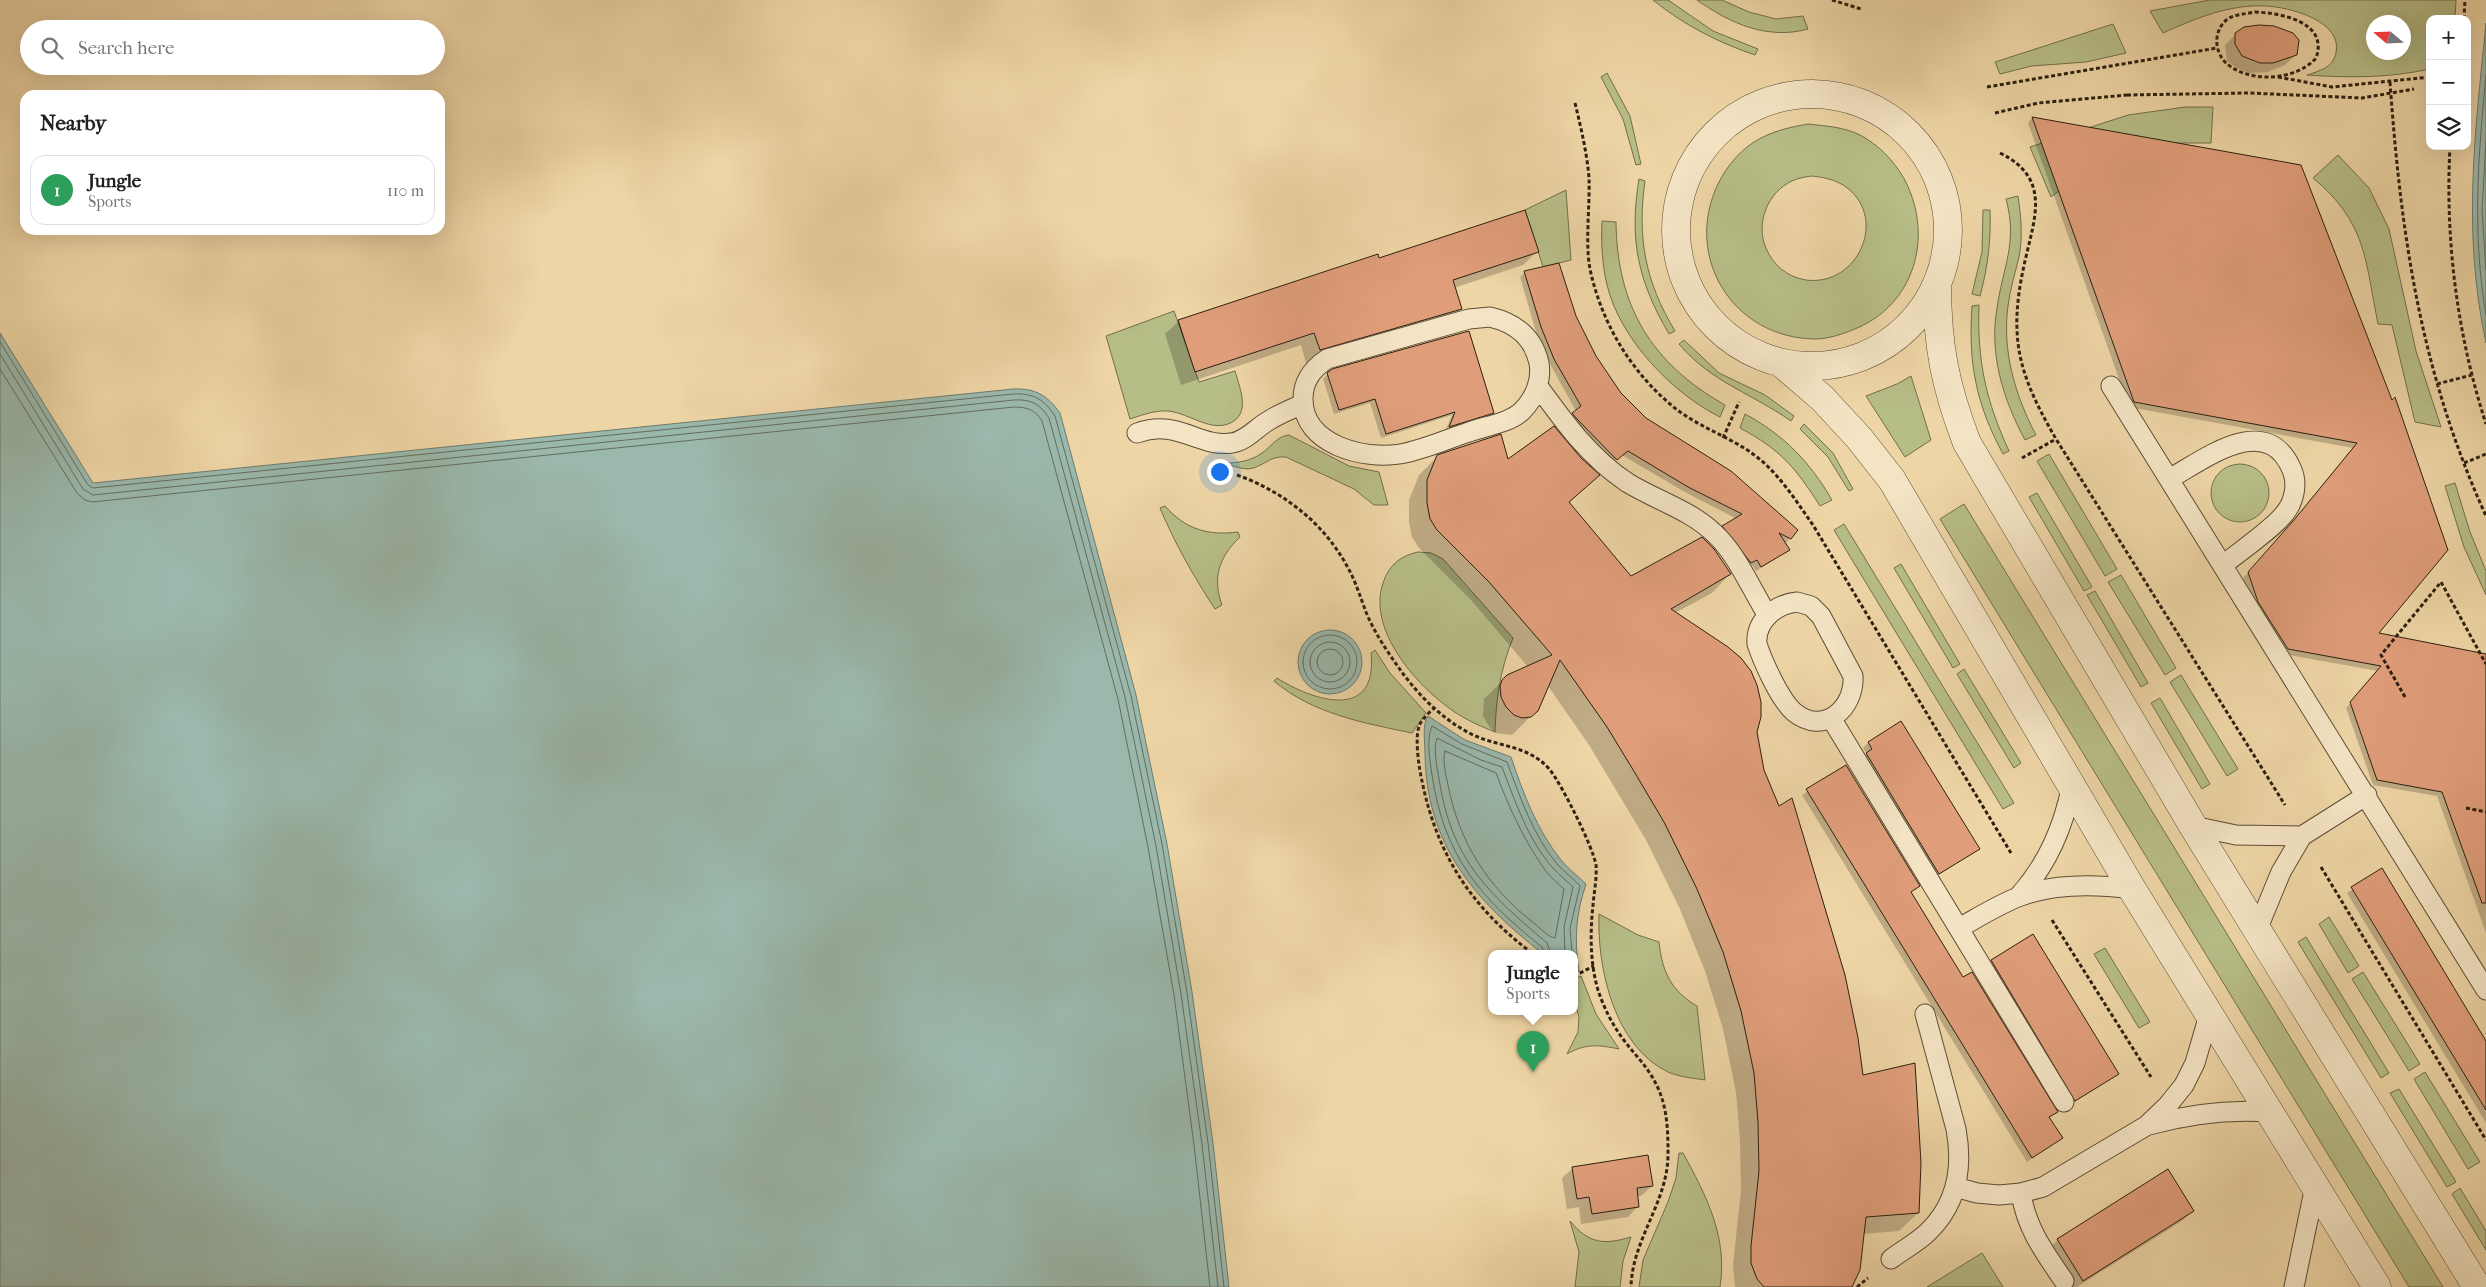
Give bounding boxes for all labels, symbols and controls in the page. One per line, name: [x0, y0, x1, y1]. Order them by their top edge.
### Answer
north arrow: [2366, 15, 2411, 60]
map controls: [2426, 15, 2471, 150]
button: +: [2426, 15, 2471, 60]
search box: [20, 20, 445, 75]
icon: search: [38, 34, 66, 62]
text: Search here: [78, 37, 174, 59]
button: −: [2426, 60, 2471, 105]
button: layers: [2426, 105, 2471, 150]
text: Nearby: [40, 111, 106, 135]
text: Jungle: [88, 170, 141, 192]
text: 1: [54, 181, 60, 200]
text: 110 m: [387, 181, 424, 200]
text: Sports: [88, 192, 131, 211]
your location: [1207, 459, 1233, 485]
popup: [1488, 950, 1578, 1015]
text: Jungle: [1506, 962, 1560, 984]
text: Sports: [1506, 984, 1550, 1003]
pin: 1: [1517, 1031, 1549, 1072]

